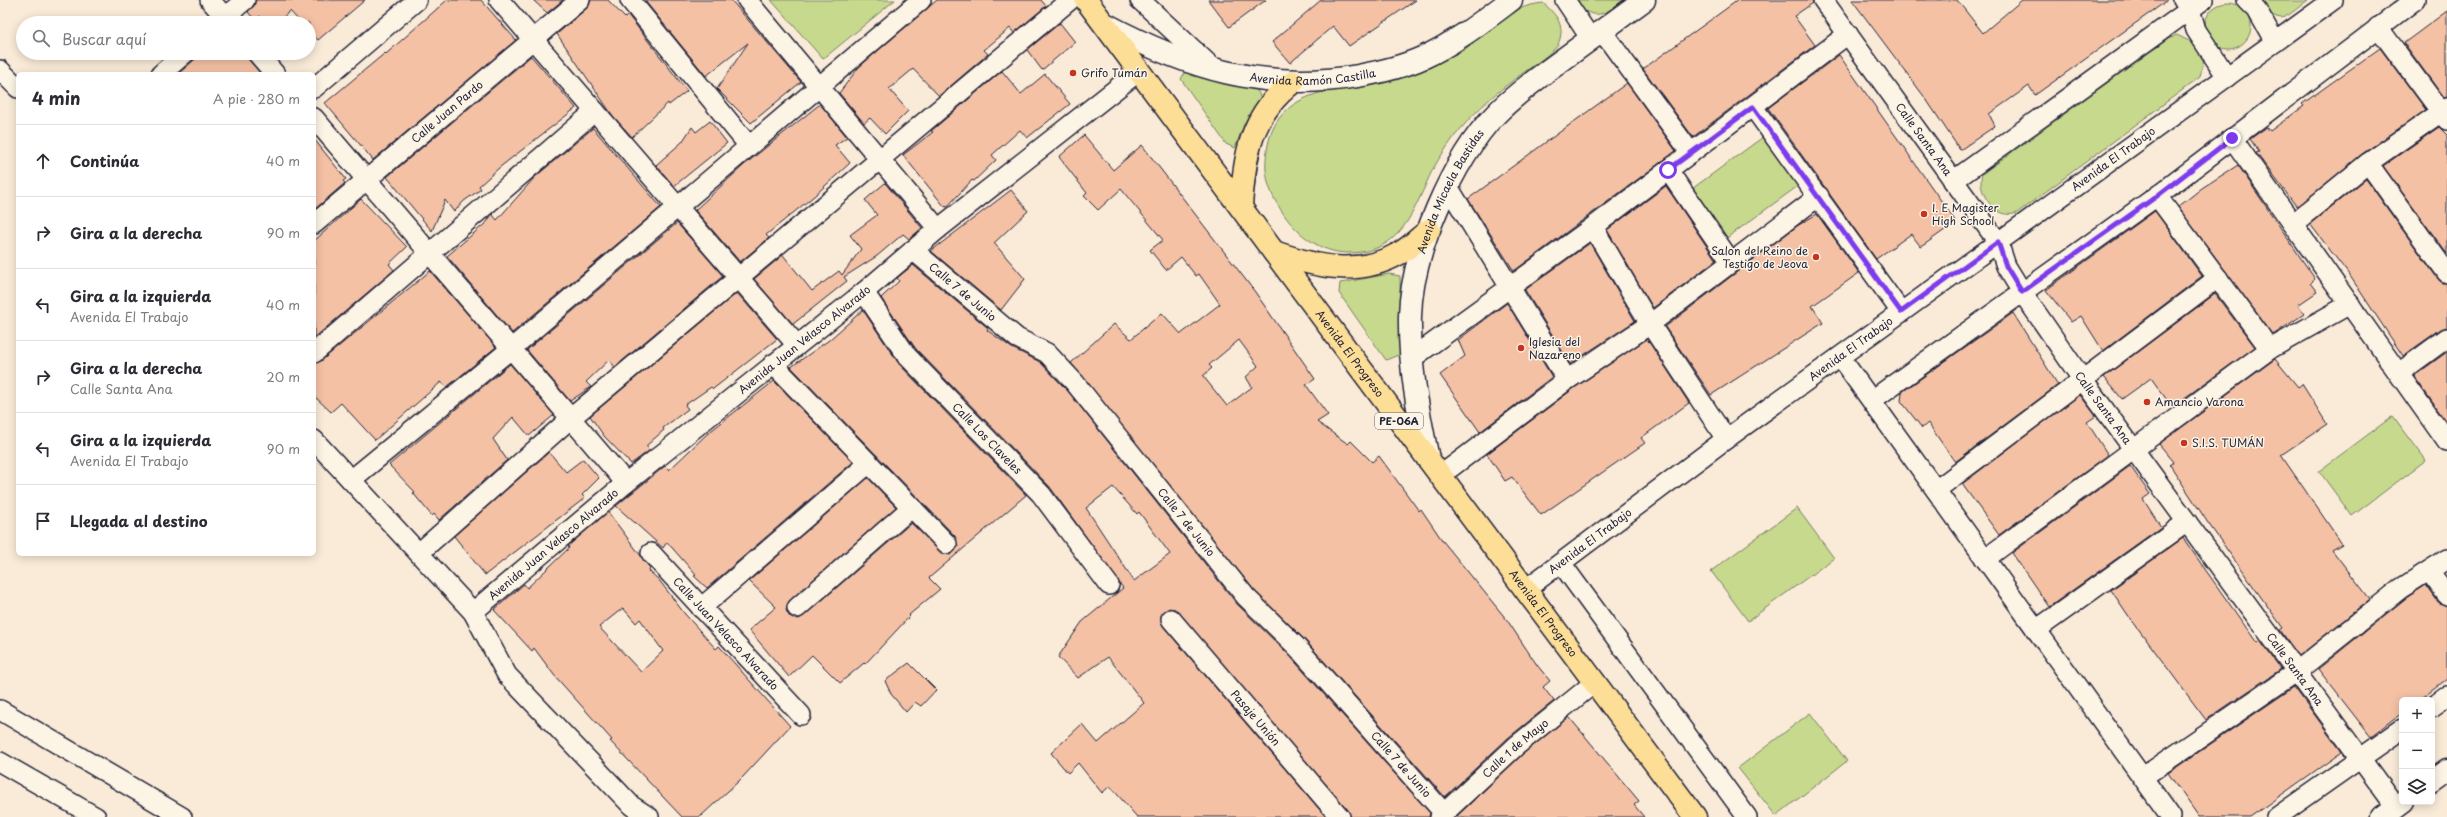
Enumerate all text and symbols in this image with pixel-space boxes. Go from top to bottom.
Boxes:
search box [16,16,316,60]
icon: search [30,27,52,49]
text: Buscar aquí [62,27,146,50]
place label: Grifo Tumán [1081,64,1147,81]
street label: Avenida Ramón Castilla [1249,64,1377,89]
marker: Grifo Tumán [1068,68,1078,78]
street label: Calle Juan Pardo [407,76,486,147]
text: 4 min [32,85,80,111]
text: A pie · 280 m [213,89,300,108]
street label: Calle Santa Ana [1892,99,1957,179]
street label: Avenida El Trabajo [2067,122,2159,195]
street label: Avenida Micaela Bastidas [1412,125,1488,256]
route end [2223,129,2241,147]
text: Continúa [70,149,139,172]
icon: ahead [32,150,54,172]
text: 40 m [266,151,300,170]
route start [1659,161,1677,179]
place label: I. E Magister High School [1932,199,2000,229]
marker: I. E Magister High School [1919,209,1929,219]
text: Gira a la derecha [70,221,202,244]
icon: right [32,222,54,244]
text: 90 m [267,223,300,242]
place label: Salon del Reino de Testigo de Jeova [1711,242,1808,272]
marker: Salon del Reino de Testigo de Jeova [1811,252,1821,262]
street label: Calle 7 de Junio [926,258,1000,325]
street label: Avenida Juan Velasco Alvarado [734,281,874,398]
text: Gira a la izquierda [70,284,211,307]
icon: left [32,294,54,316]
text: 40 m [266,295,300,314]
street label: Avenida El Progreso [1312,306,1388,401]
text: Avenida El Trabajo [70,307,188,326]
street label: Avenida El Trabajo [1805,312,1896,385]
place label: Iglesia del Nazareno [1529,333,1581,363]
marker: Iglesia del Nazareno [1516,343,1526,353]
text: Gira a la derecha [70,356,202,379]
icon: right [32,366,54,388]
text: 20 m [266,367,300,386]
street label: Calle Santa Ana [2071,368,2136,448]
text: Calle Santa Ana [70,379,173,398]
place label: Amancio Varona [2155,393,2244,410]
marker: Amancio Varona [2142,397,2152,407]
street label: Calle Los Claveles [949,398,1026,478]
road number: PE-06A [1375,413,1423,429]
text: Gira a la izquierda [70,428,211,451]
place label: S.I.S. TUMÁN [2192,434,2264,451]
icon: left [32,438,54,460]
marker: S.I.S. TUMÁN [2179,438,2189,448]
text: 90 m [267,439,300,458]
text: Avenida El Trabajo [70,451,188,470]
street label: Avenida Juan Velasco Alvarado [484,484,622,604]
street label: Calle 7 de Junio [1154,484,1219,560]
street label: Avenida El Trabajo [1544,504,1635,578]
text: Llegada al destino [70,509,208,532]
icon: arrive [32,510,54,532]
street label: Avenida El Progreso [1505,566,1582,660]
street label: Calle Juan Velasco Alvarado [669,573,783,694]
street label: Calle Santa Ana [2263,629,2328,709]
street label: Pasaje Unión [1227,686,1285,749]
map controls [2399,697,2435,805]
button: + [2399,697,2435,733]
street label: Calle 1 de Mayo [1478,714,1552,782]
street label: Calle 7 de Junio [1367,727,1435,801]
button: − [2399,733,2435,769]
button: layers [2399,769,2435,805]

